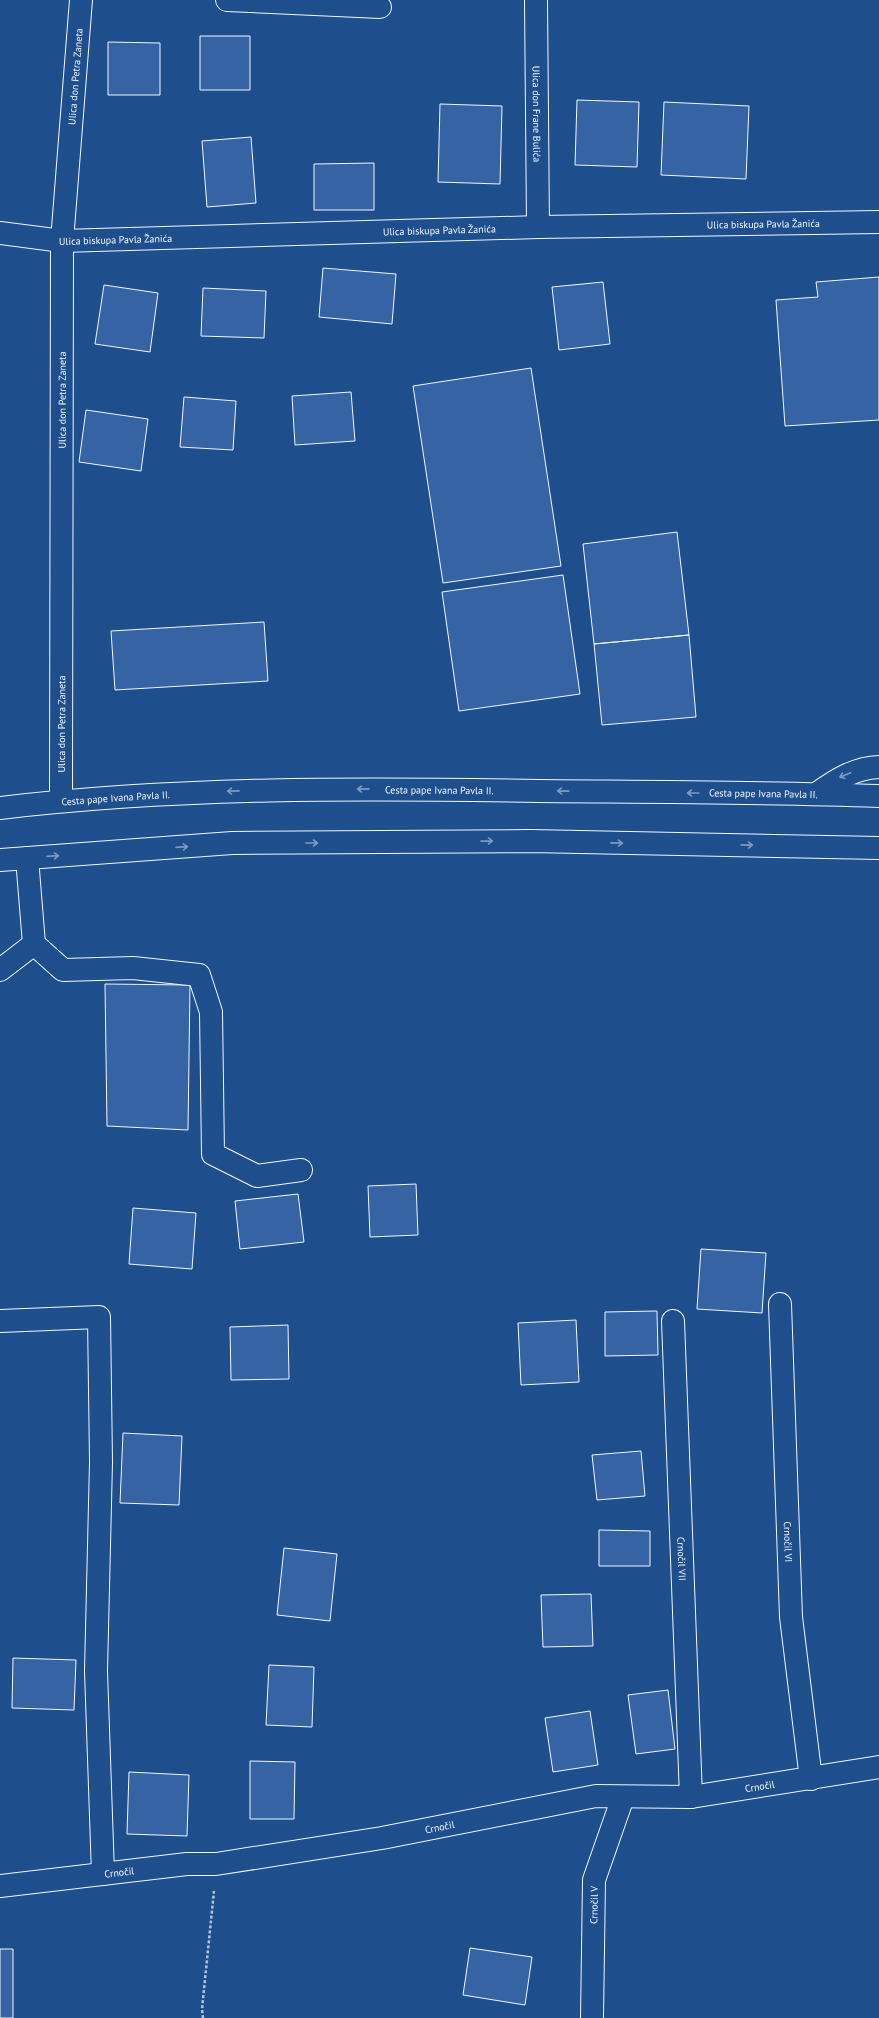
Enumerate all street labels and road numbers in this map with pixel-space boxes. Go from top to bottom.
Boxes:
street label: Ulica don Petra Zaneta [65,28,85,125]
street label: Ulica don Frane Bulića [530,66,544,162]
street label: Ulica biskupa Pavla Žanića [707,216,820,231]
street label: Ulica biskupa Pavla Žanića [383,222,496,238]
street label: Ulica biskupa Pavla Žanića [59,231,172,248]
street label: Ulica don Petra Zaneta [55,352,68,448]
street label: Ulica don Petra Zaneta [55,676,68,772]
street label: Cesta pape Ivana Pavla II. [385,783,494,797]
street label: Cesta pape Ivana Pavla II. [709,786,818,801]
street label: Cesta pape Ivana Pavla II. [61,788,170,808]
street label: Crnočil VI [781,1521,796,1563]
street label: Crnočil VII [675,1537,689,1581]
street label: Crnočil [744,1777,776,1795]
street label: Crnočil [424,1817,456,1836]
street label: Crnočil [104,1864,135,1880]
street label: Crnočil V [587,1886,600,1924]

